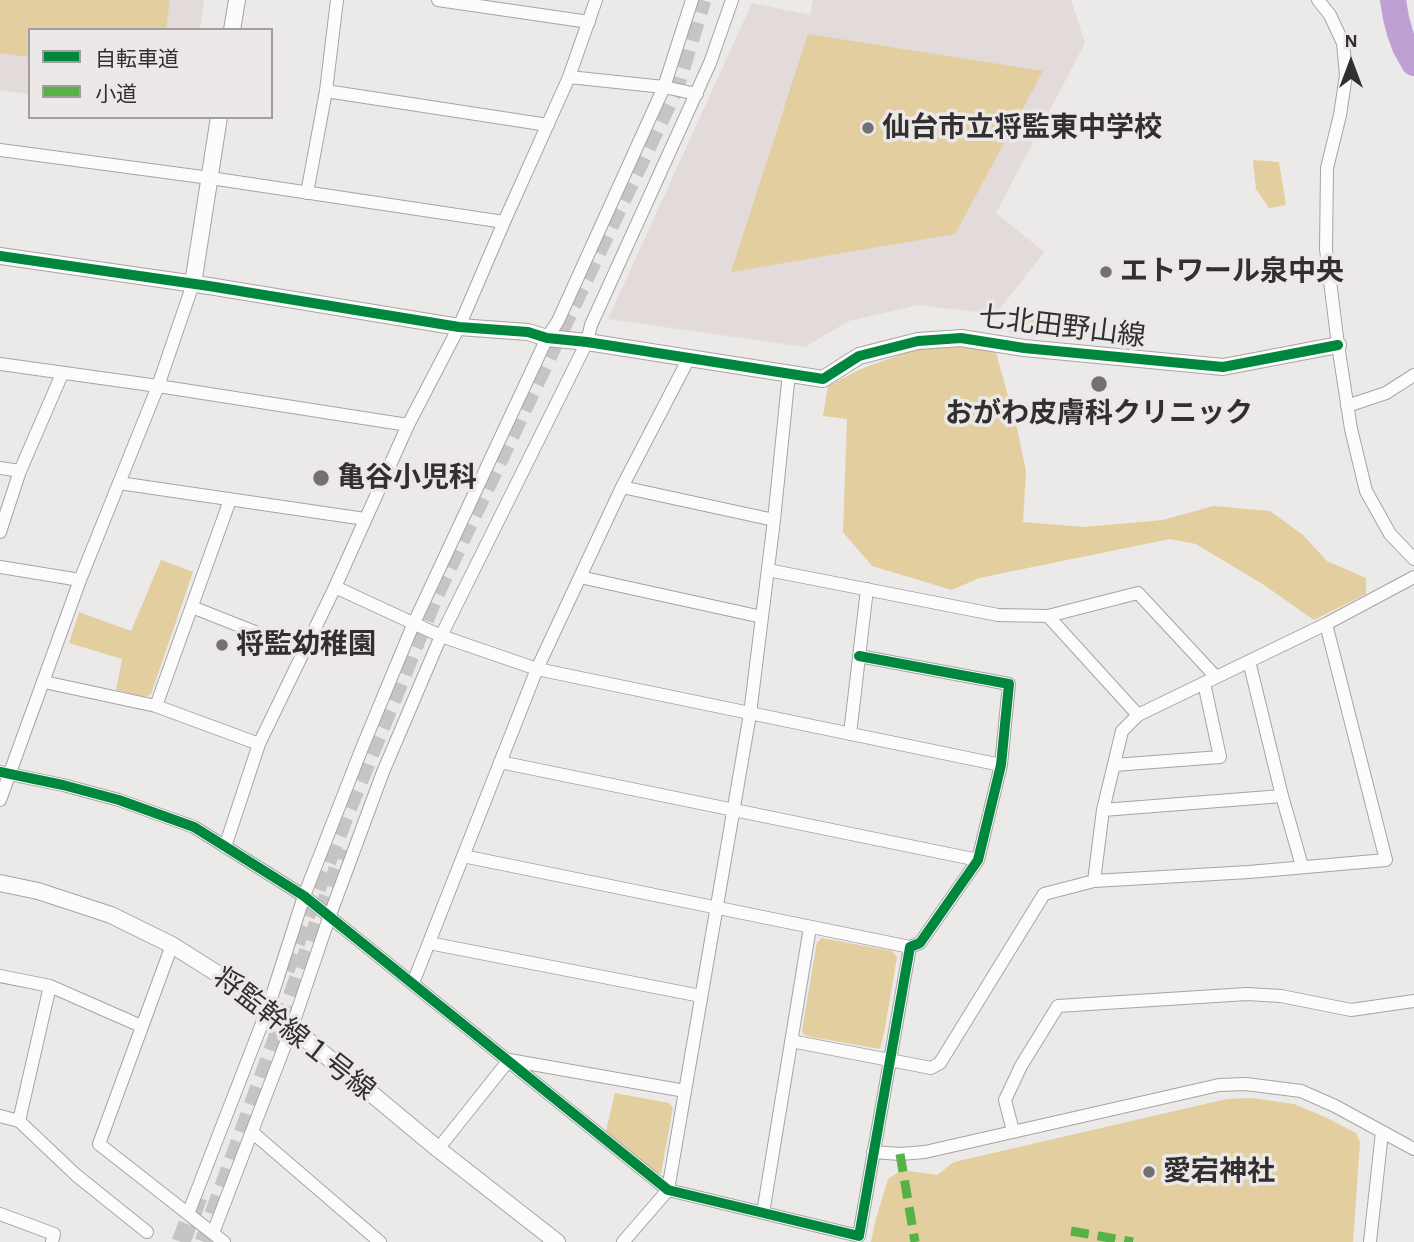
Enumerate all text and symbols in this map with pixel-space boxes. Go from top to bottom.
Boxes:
legend [28,28,273,119]
north arrow [1316,28,1386,98]
text: N [1344,32,1358,51]
text: 自転車道 [95,49,179,70]
text: 小道 [95,84,137,105]
place label: 仙台市立将監東中学校 [882,111,1162,145]
marker: 仙台市立将監東中学校 [860,120,876,136]
place label: エトワール泉中央 [1120,255,1344,289]
marker: エトワール泉中央 [1098,264,1114,280]
street label: 七北田野山線 [977,300,1147,354]
marker: おがわ皮膚科クリニック [1089,374,1109,394]
place label: おがわ皮膚科クリニック [945,397,1253,431]
place label: 亀谷小児科 [337,461,477,495]
marker: 亀谷小児科 [311,468,331,488]
place label: 将監幼稚園 [236,628,376,662]
marker: 将監幼稚園 [214,637,230,653]
street label: 将監幹線１号線 [206,960,382,1108]
place label: 愛宕神社 [1163,1155,1275,1189]
marker: 愛宕神社 [1141,1164,1157,1180]

